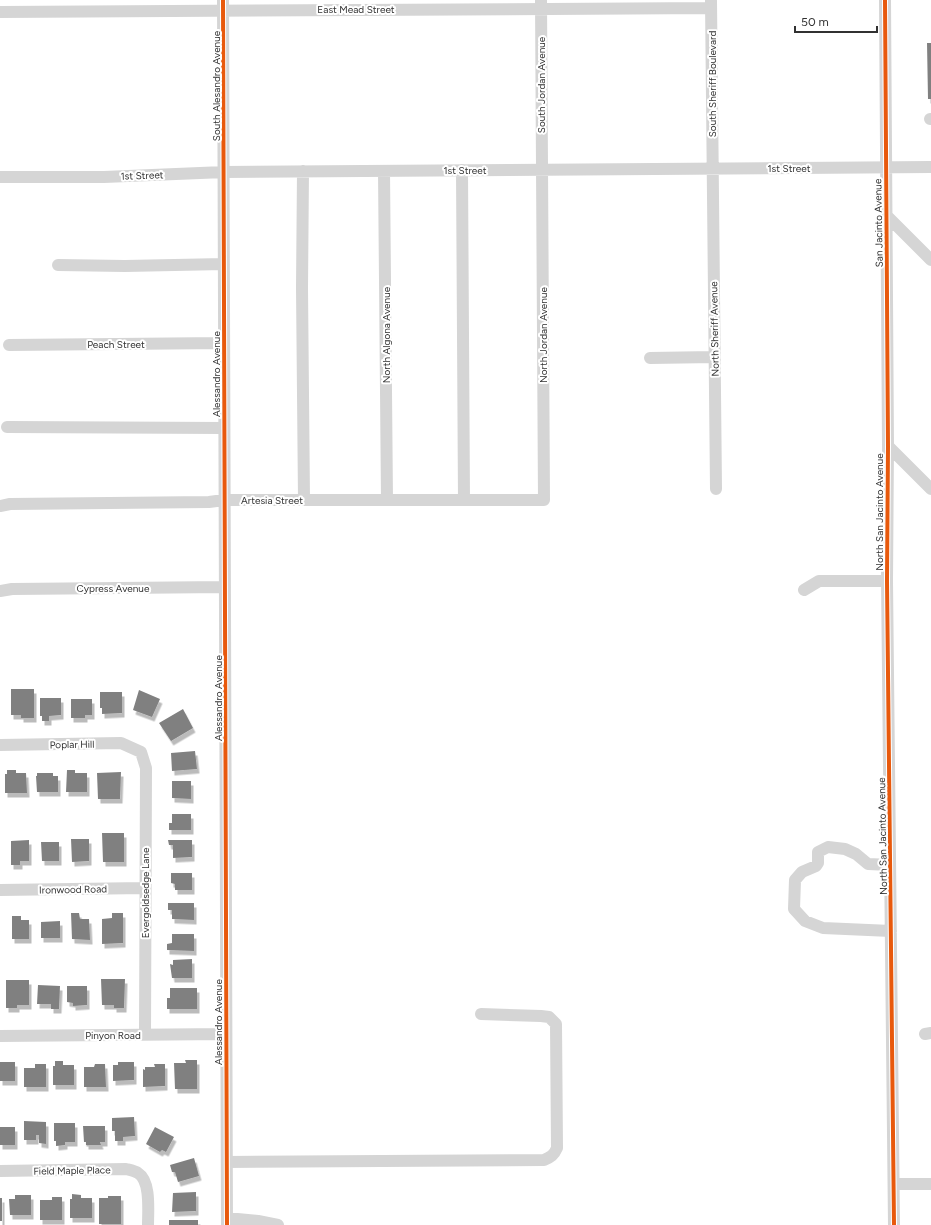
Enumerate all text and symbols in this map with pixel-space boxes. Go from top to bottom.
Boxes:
street label: East Mead Street [317,3,395,16]
scale bar [795,8,877,34]
text: 50 m [801,15,829,29]
street label: South Alesandro Avenue [210,30,223,141]
street label: South Sheriff Boulevard [706,31,719,137]
street label: South Jordan Avenue [535,36,548,133]
street label: 1st Street [767,162,811,175]
street label: 1st Street [443,164,487,177]
street label: 1st Street [120,168,164,183]
street label: San Jacinto Avenue [871,178,886,267]
street label: North Sheriff Avenue [707,281,722,377]
street label: North Algona Avenue [380,286,393,383]
street label: North Jordan Avenue [537,287,550,383]
street label: Alessandro Avenue [210,331,223,417]
street label: Peach Street [87,338,145,351]
street label: North San Jacinto Avenue [873,453,886,571]
street label: Artesia Street [241,494,303,507]
street label: Cypress Avenue [77,582,150,595]
street label: Alessandro Avenue [212,655,225,741]
street label: Poplar Hill [50,738,95,751]
street label: North San Jacinto Avenue [875,777,890,895]
street label: Evergoldsedge Lane [139,847,152,938]
street label: Ironwood Road [39,882,107,897]
street label: Alessandro Avenue [212,979,225,1065]
street label: Pinyon Road [85,1029,141,1042]
street label: Field Maple Place [33,1163,111,1178]

